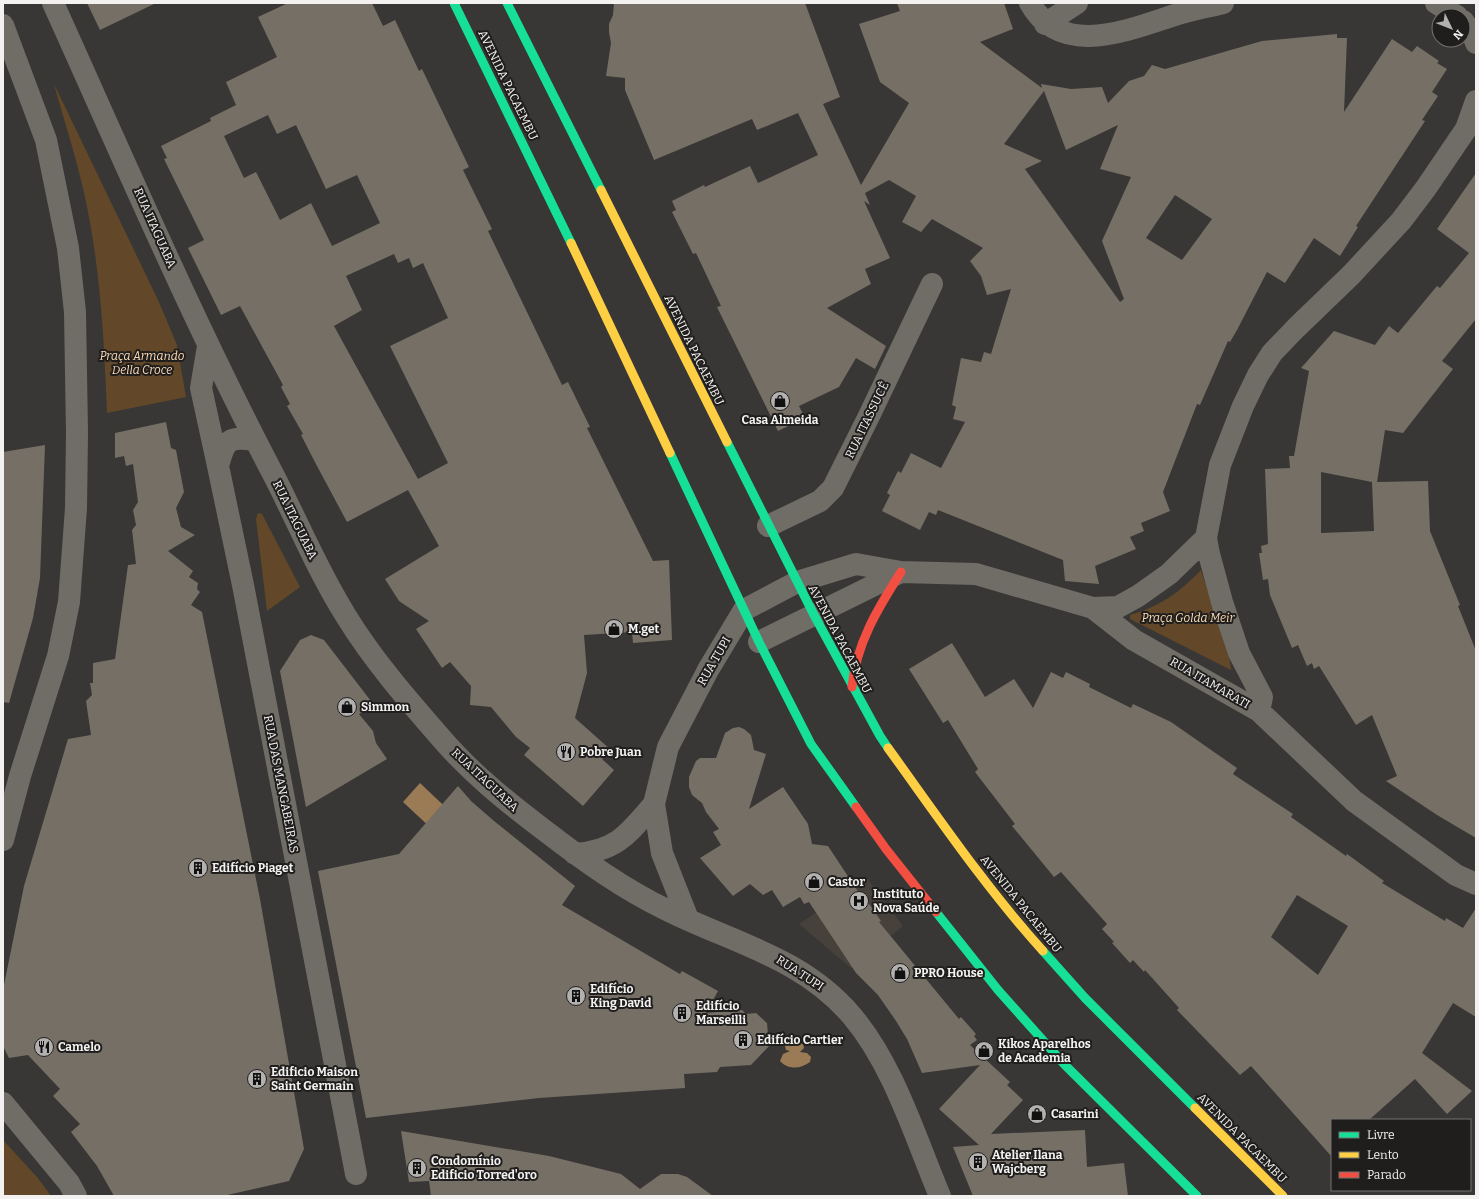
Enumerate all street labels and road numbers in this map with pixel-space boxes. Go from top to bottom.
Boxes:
street label: AVENIDA PACAEMBU [475,28,541,142]
street label: RUA ITAGUABA [131,186,179,271]
street label: AVENIDA PACAEMBU [661,293,727,407]
street label: RUA ITASSUCÊ [841,379,892,461]
street label: RUA ITAGUABA [270,478,320,562]
street label: AVENIDA PACAEMBU [805,582,875,696]
street label: RUA TUPI [694,634,734,688]
street label: RUA ITAMARATI [1168,654,1252,712]
street label: RUA DAS MANGABEIRAS [261,714,301,854]
street label: RUA ITAGUABA [449,745,522,815]
street label: AVENIDA PACAEMBU [978,853,1064,955]
street label: RUA TUPI [774,952,826,994]
street label: AVENIDA PACAEMBU [1194,1090,1290,1186]

